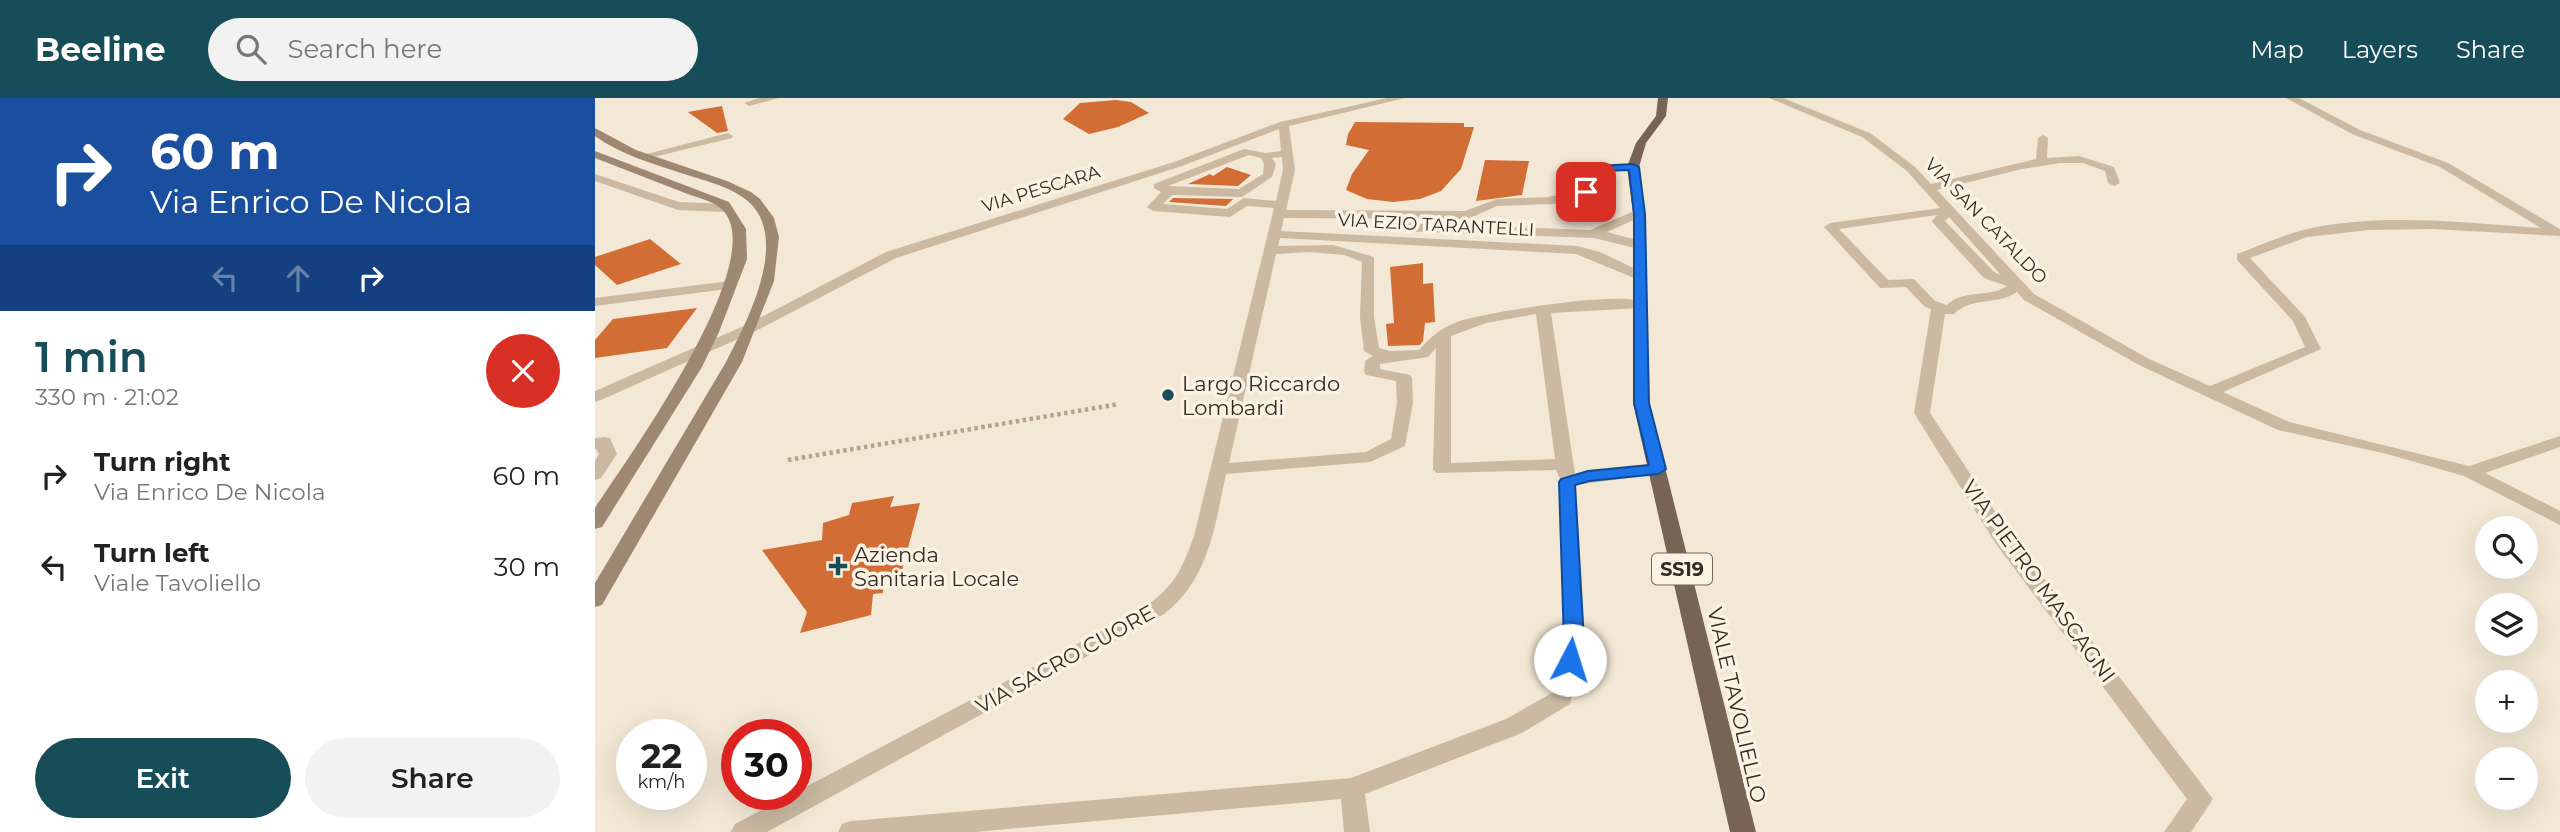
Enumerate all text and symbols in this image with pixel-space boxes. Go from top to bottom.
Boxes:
search box [208,18,698,81]
text: Beeline [35,29,166,69]
icon: search [232,30,270,68]
text: Search here [288,33,442,65]
text: Map [2250,35,2304,64]
text: Layers [2342,35,2418,64]
text: Share [2456,35,2525,64]
text: 60 m [150,122,280,181]
icon: right [35,126,126,217]
street label: VIA SAN CATALDO [1920,153,2052,289]
street label: VIA PESCARA [979,161,1103,217]
pin [1556,162,1616,222]
icon: arrive [1567,173,1605,211]
text: Via Enrico De Nicola [150,182,472,221]
street label: VIA EZIO TARANTELLI [1337,209,1535,241]
icon: left [206,259,244,297]
icon: ahead [279,259,317,297]
icon: right [352,259,390,297]
text: 1 min [35,331,148,383]
button: close [486,334,560,408]
place label: Largo Riccardo Lombardi [1182,371,1340,420]
text: 330 m · 21:02 [35,383,179,411]
marker: Largo Riccardo Lombardi [1160,387,1176,403]
text: Turn right [94,446,230,478]
icon: right [35,457,73,495]
text: 60 m [493,460,560,492]
street label: VIA PIETRO MASCAGNI [1957,475,2121,687]
text: Via Enrico De Nicola [94,478,326,506]
map controls [2475,516,2538,810]
button: search [2475,516,2538,579]
text: Turn left [94,537,210,569]
place label: Azienda Sanitaria Locale [854,542,1019,591]
icon: left [35,548,73,586]
text: 30 m [494,551,560,583]
road number: SS19 [1652,554,1712,584]
marker: Azienda Sanitaria Locale [828,556,848,576]
text: Viale Tavoliello [94,569,261,597]
button: layers [2475,593,2538,656]
street label: VIA SACRO CUORE [971,599,1159,719]
street label: VIALE TAVOLIELLO [1702,605,1772,805]
position arrow [1533,623,1607,697]
button: + [2475,670,2538,733]
speed limit sign: 30 [721,719,812,810]
text: 22 [641,734,682,777]
button: Exit [35,738,291,818]
button: Share [305,738,560,818]
button: − [2475,747,2538,810]
text: km/h [637,771,686,793]

